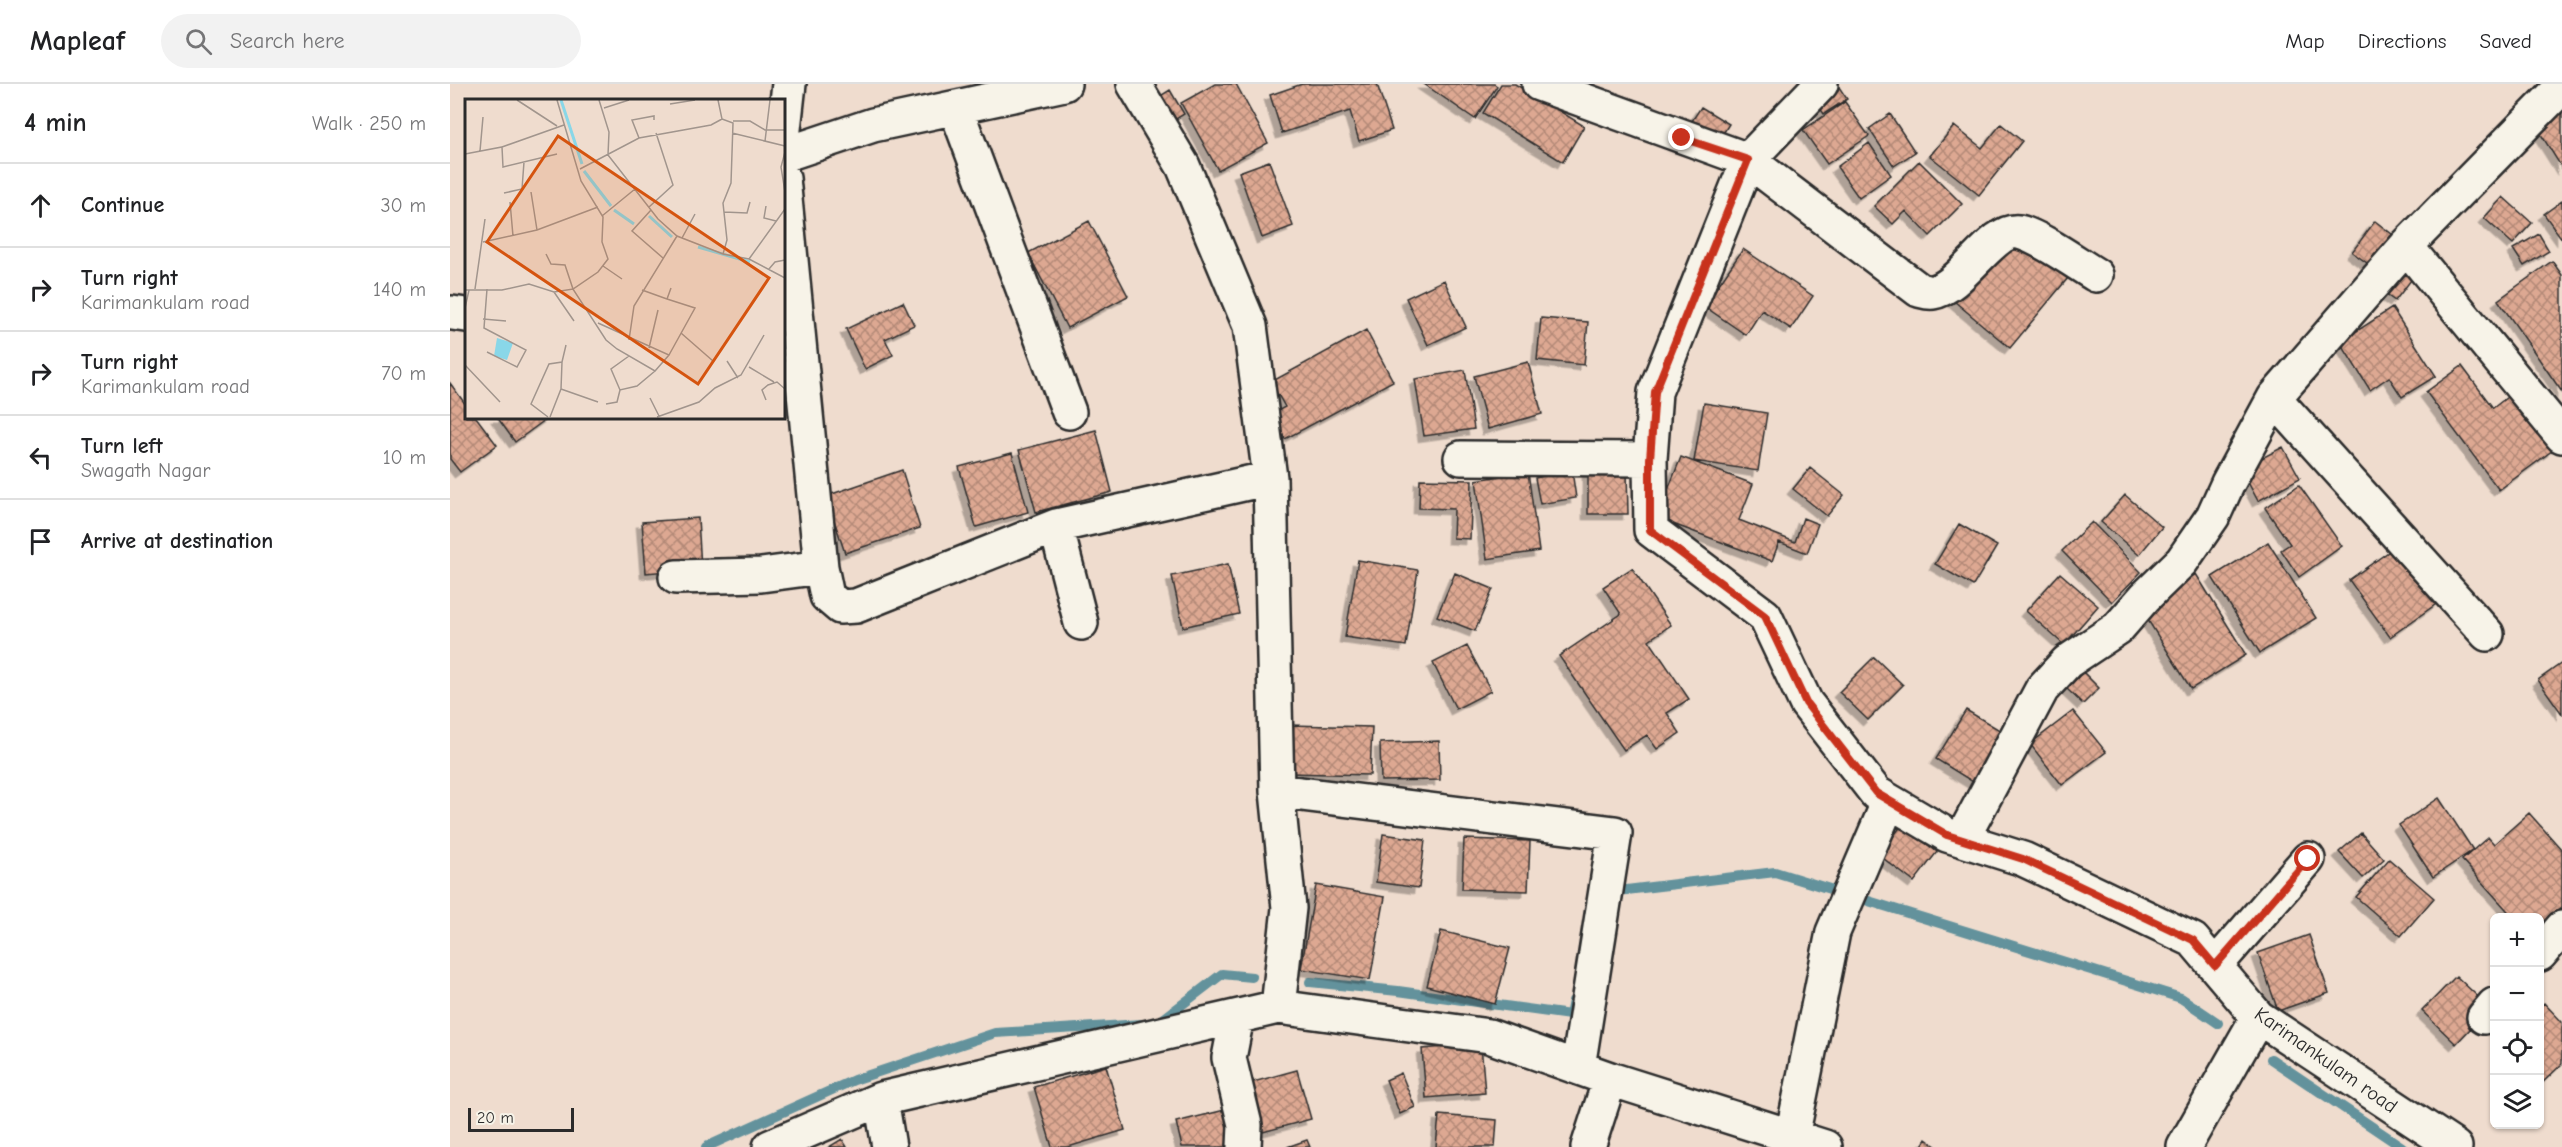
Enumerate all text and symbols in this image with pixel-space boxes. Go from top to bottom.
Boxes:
search box [161,14,581,68]
text: Mapleaf [30,25,125,57]
icon: search [182,25,215,58]
text: Search here [230,28,344,54]
text: Map [2285,29,2325,53]
text: Directions [2358,29,2447,53]
text: Saved [2480,29,2532,53]
inset map [465,99,784,418]
text: 4 min [24,108,87,138]
text: Walk · 250 m [312,112,426,135]
route end [1668,124,1694,150]
icon: ahead [24,189,57,222]
text: Continue [81,192,164,218]
text: 30 m [380,194,426,217]
text: Turn right [81,265,178,291]
icon: right [24,273,57,306]
text: 140 m [373,278,426,301]
text: Karimankulam road [81,291,250,314]
text: Turn right [81,349,178,375]
icon: right [24,357,57,390]
text: 70 m [381,362,426,385]
text: Karimankulam road [81,375,250,398]
text: Turn left [81,433,163,459]
icon: left [24,441,57,474]
text: 10 m [383,446,426,469]
text: Swagath Nagar [81,459,210,482]
icon: arrive [24,525,57,558]
text: Arrive at destination [81,528,273,554]
route start [2294,845,2320,871]
map controls [2490,913,2544,1129]
button: + [2490,913,2544,967]
button: − [2490,967,2544,1021]
street label: Karimankulam road [2250,1002,2402,1118]
button: locate [2490,1021,2544,1075]
button: layers [2490,1075,2544,1129]
scale bar [468,1105,574,1132]
text: 20 m [477,1109,514,1127]

